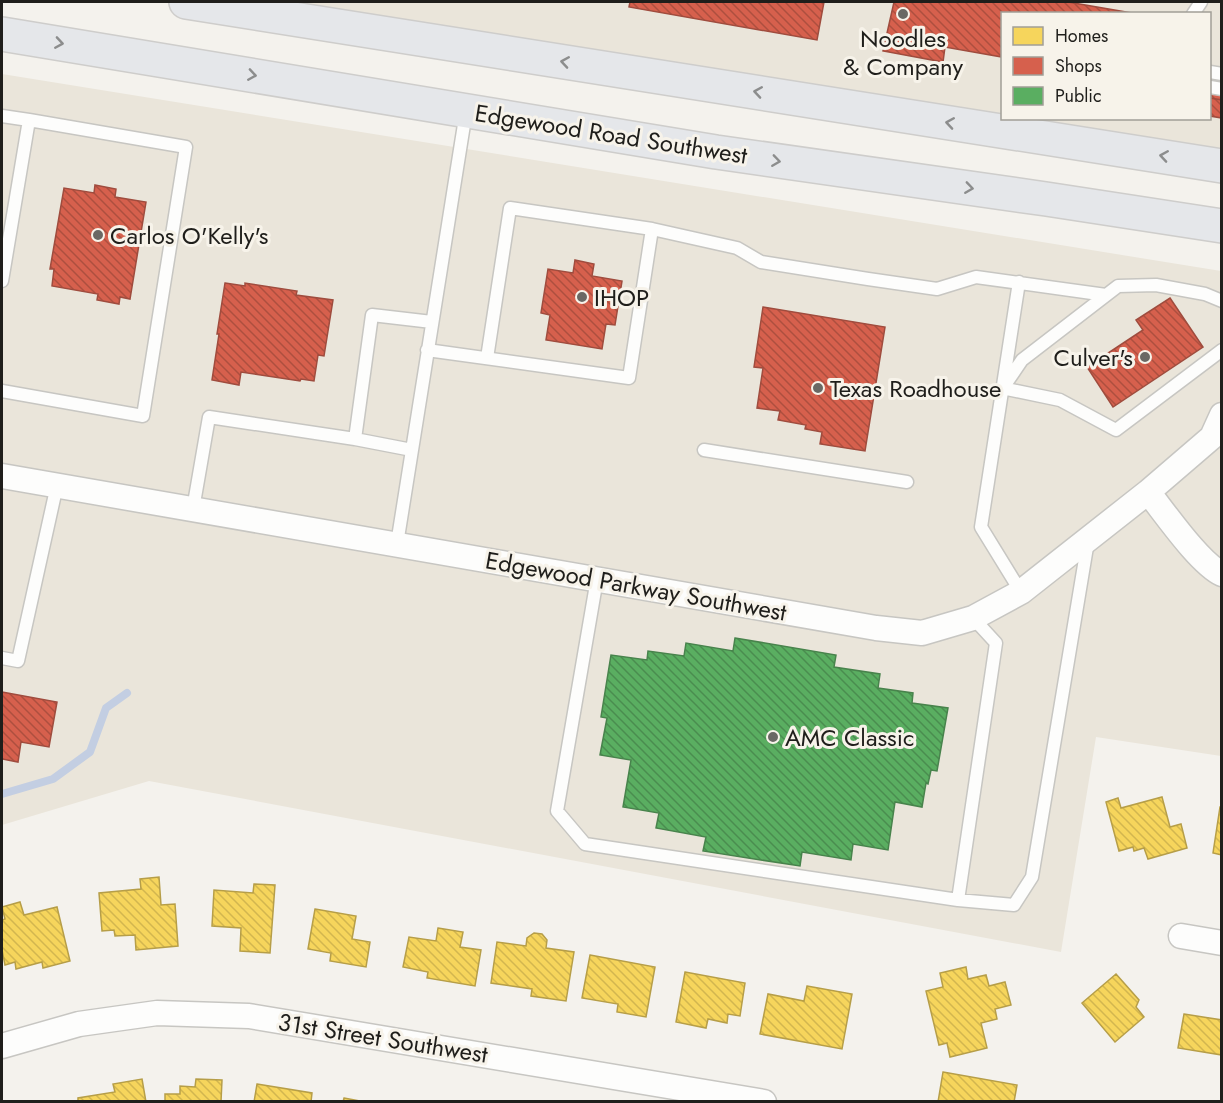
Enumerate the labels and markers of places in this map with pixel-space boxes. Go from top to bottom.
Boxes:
marker: Noodles & Company [896,7,910,21]
place label: Noodles & Company [843,21,963,84]
place label: Carlos O'Kelly's [110,218,268,253]
marker: Carlos O'Kelly's [91,228,105,242]
place label: IHOP [594,280,649,315]
marker: IHOP [575,290,589,304]
place label: Culver's [1054,340,1133,375]
marker: Culver's [1138,350,1152,364]
place label: Texas Roadhouse [830,371,1001,406]
marker: Texas Roadhouse [811,381,825,395]
place label: AMC Classic [785,720,914,755]
marker: AMC Classic [766,730,780,744]

